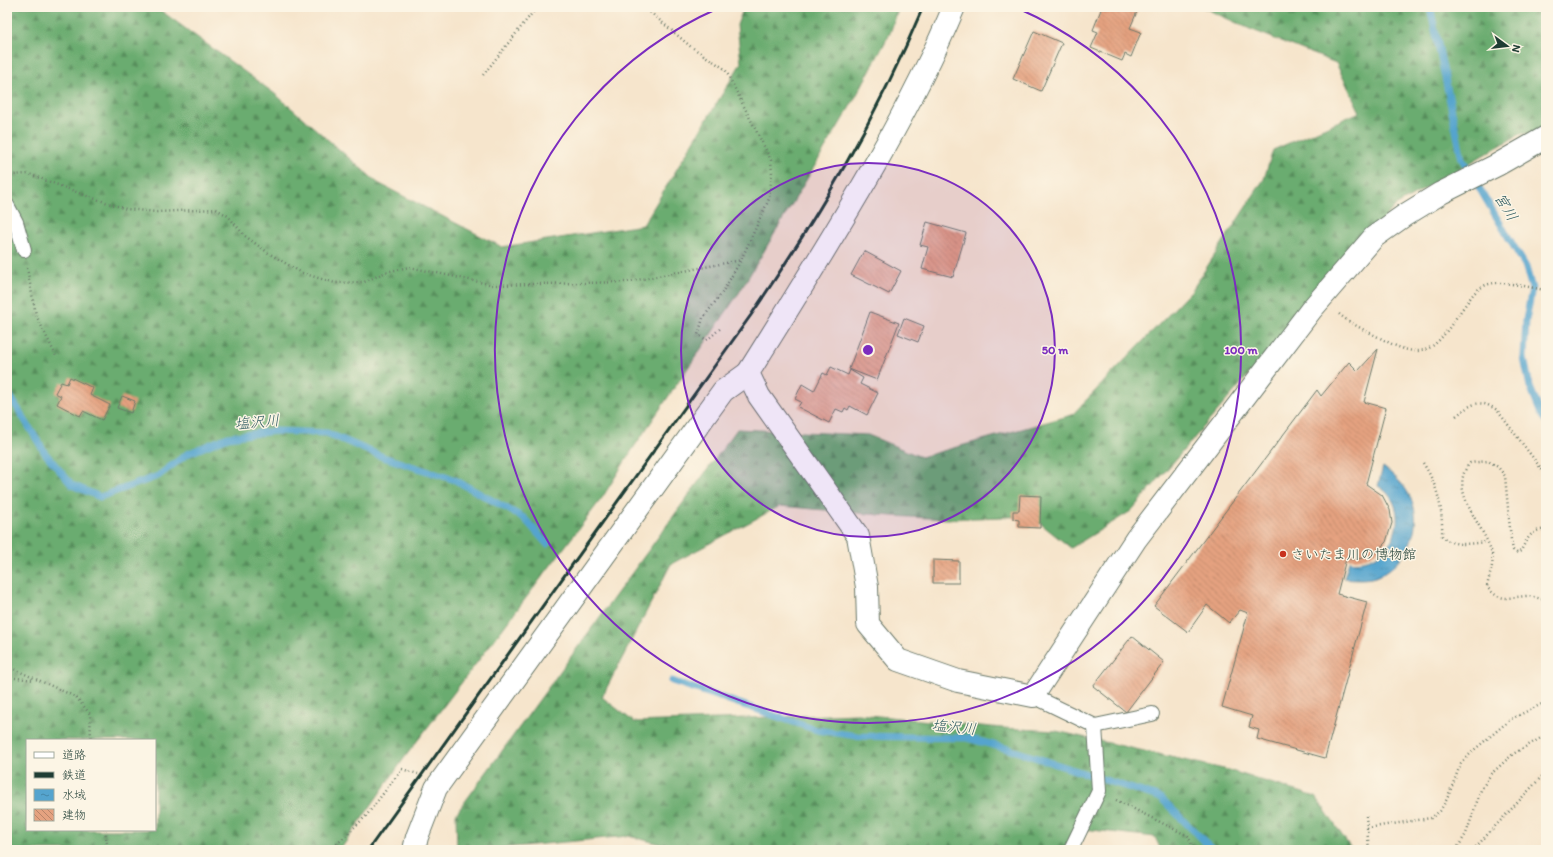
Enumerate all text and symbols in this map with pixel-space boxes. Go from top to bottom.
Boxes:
north arrow [1487,26,1527,66]
text: N [1509,43,1523,54]
water label: 宮川 [1491,190,1521,224]
centre of rings [861,343,875,357]
text: 50 m [1042,343,1069,357]
text: 100 m [1224,343,1258,357]
water label: 塩沢川 [234,411,280,433]
place label: さいたま川の博物館 [1291,546,1416,563]
marker: さいたま川の博物館 [1278,549,1288,559]
water label: 塩沢川 [931,716,977,738]
legend [26,739,156,831]
text: 道路 [62,748,86,762]
text: 鉄道 [62,768,86,782]
text: 水域 [62,788,86,802]
text: 建物 [62,808,86,822]

